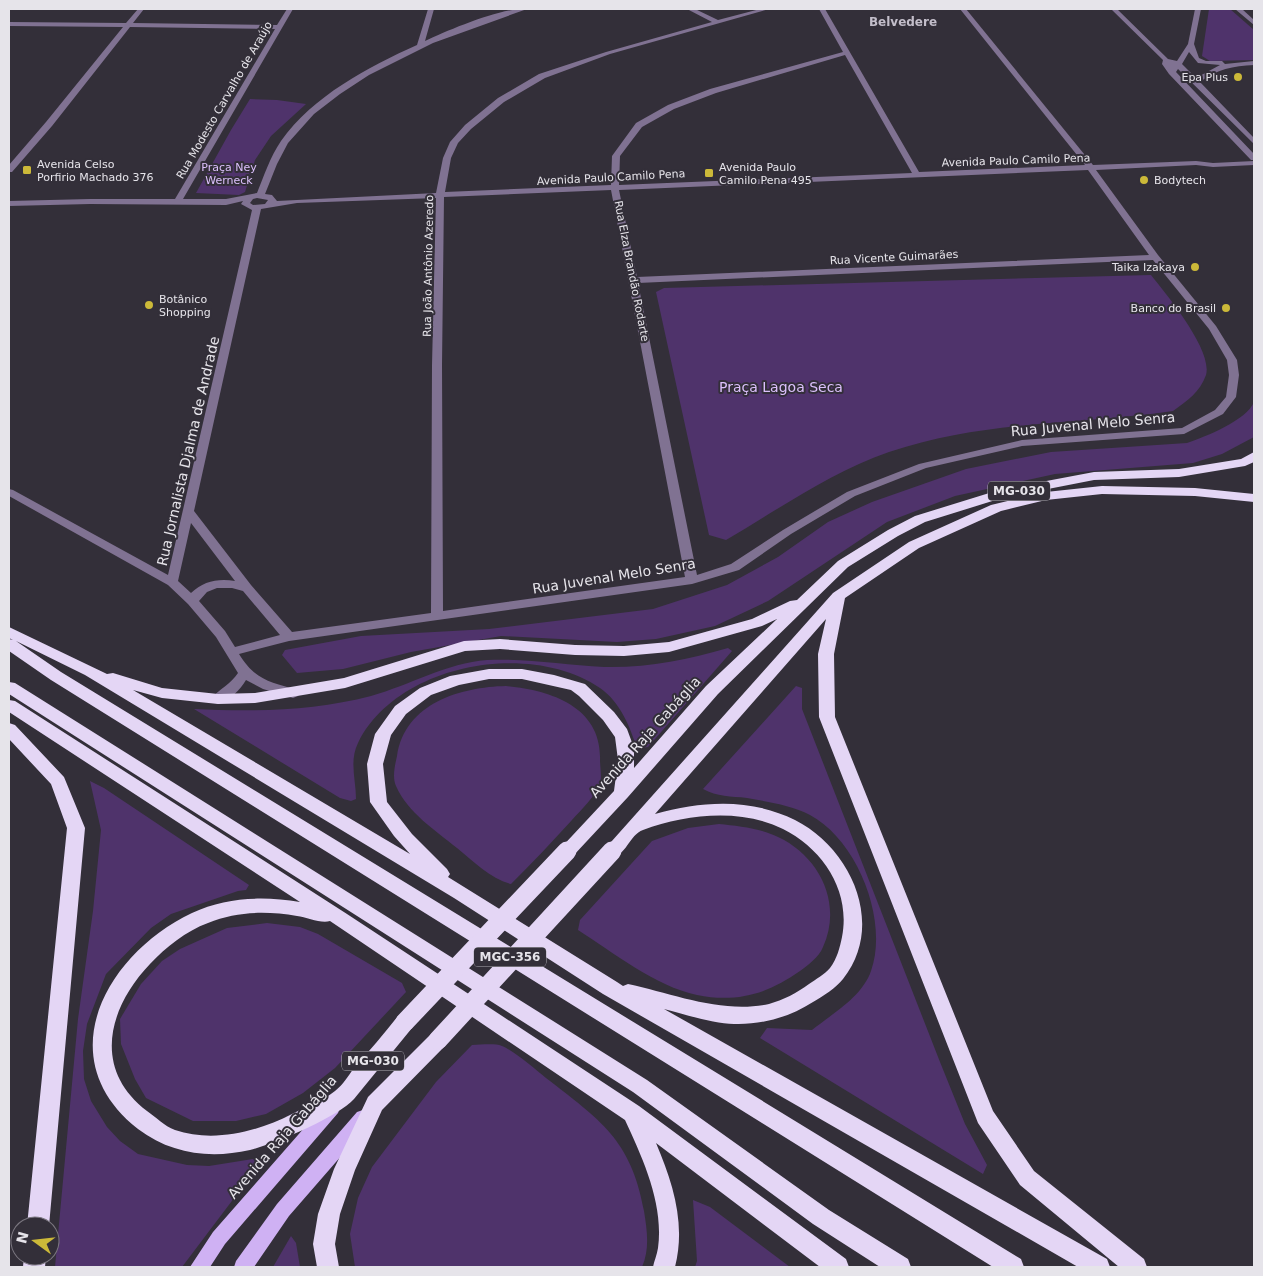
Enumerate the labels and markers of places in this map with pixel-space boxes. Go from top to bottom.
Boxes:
place label: Epa Plus [1181,71,1228,84]
marker: Epa Plus [1232,71,1244,83]
place label: Avenida Celso Porfirio Machado 376 [37,158,153,184]
place label: Avenida Paulo Camilo Pena 495 [719,161,812,187]
marker: Avenida Celso Porfirio Machado 376 [21,164,33,176]
marker: Avenida Paulo Camilo Pena 495 [703,167,715,179]
marker: Bodytech [1138,174,1150,186]
place label: Bodytech [1154,174,1206,187]
place label: Taika Izakaya [1111,261,1185,274]
marker: Taika Izakaya [1189,261,1201,273]
place label: Botânico Shopping [159,293,211,319]
marker: Botânico Shopping [143,299,155,311]
place label: Banco do Brasil [1131,302,1216,315]
marker: Banco do Brasil [1220,302,1232,314]

